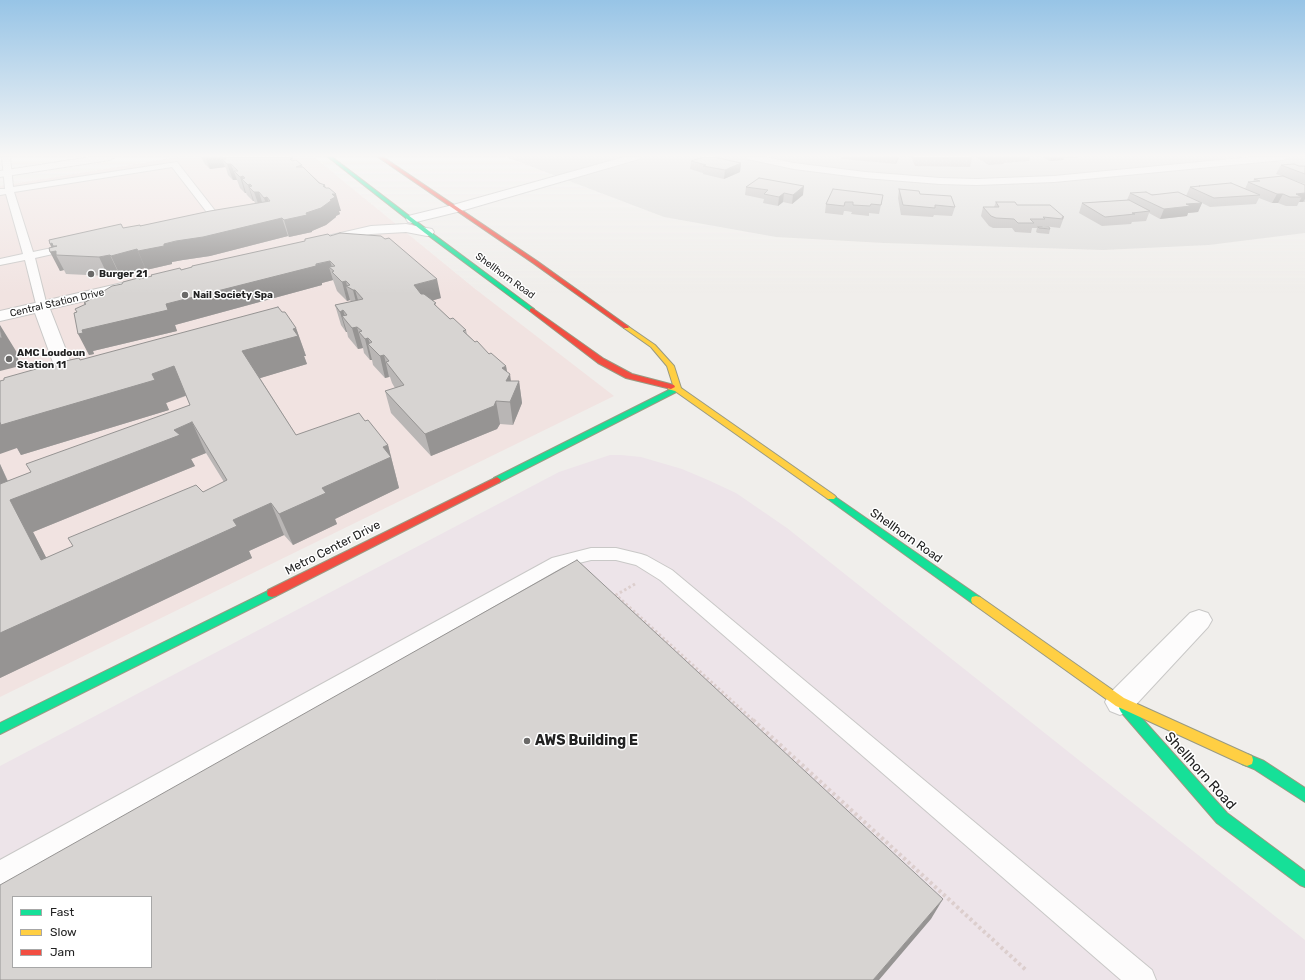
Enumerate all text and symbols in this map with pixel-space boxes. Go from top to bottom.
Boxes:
street label: Shellhorn Road [473,250,537,302]
place label: Burger 21 [99,268,147,280]
marker: Burger 21 [86,269,96,279]
street label: Central Station Drive [9,286,105,320]
place label: Nail Society Spa [193,289,273,301]
marker: Nail Society Spa [180,290,190,300]
place label: AMC Loudoun Station 11 [17,347,85,370]
marker: AMC Loudoun Station 11 [4,354,14,364]
street label: Shellhorn Road [867,506,945,566]
street label: Metro Center Drive [283,518,383,578]
street label: Shellhorn Road [1161,729,1239,813]
place label: AWS Building E [535,733,638,749]
marker: AWS Building E [522,736,532,746]
legend [12,896,152,968]
text: Fast [50,905,74,919]
text: Slow [50,925,77,939]
text: Jam [50,945,75,959]

